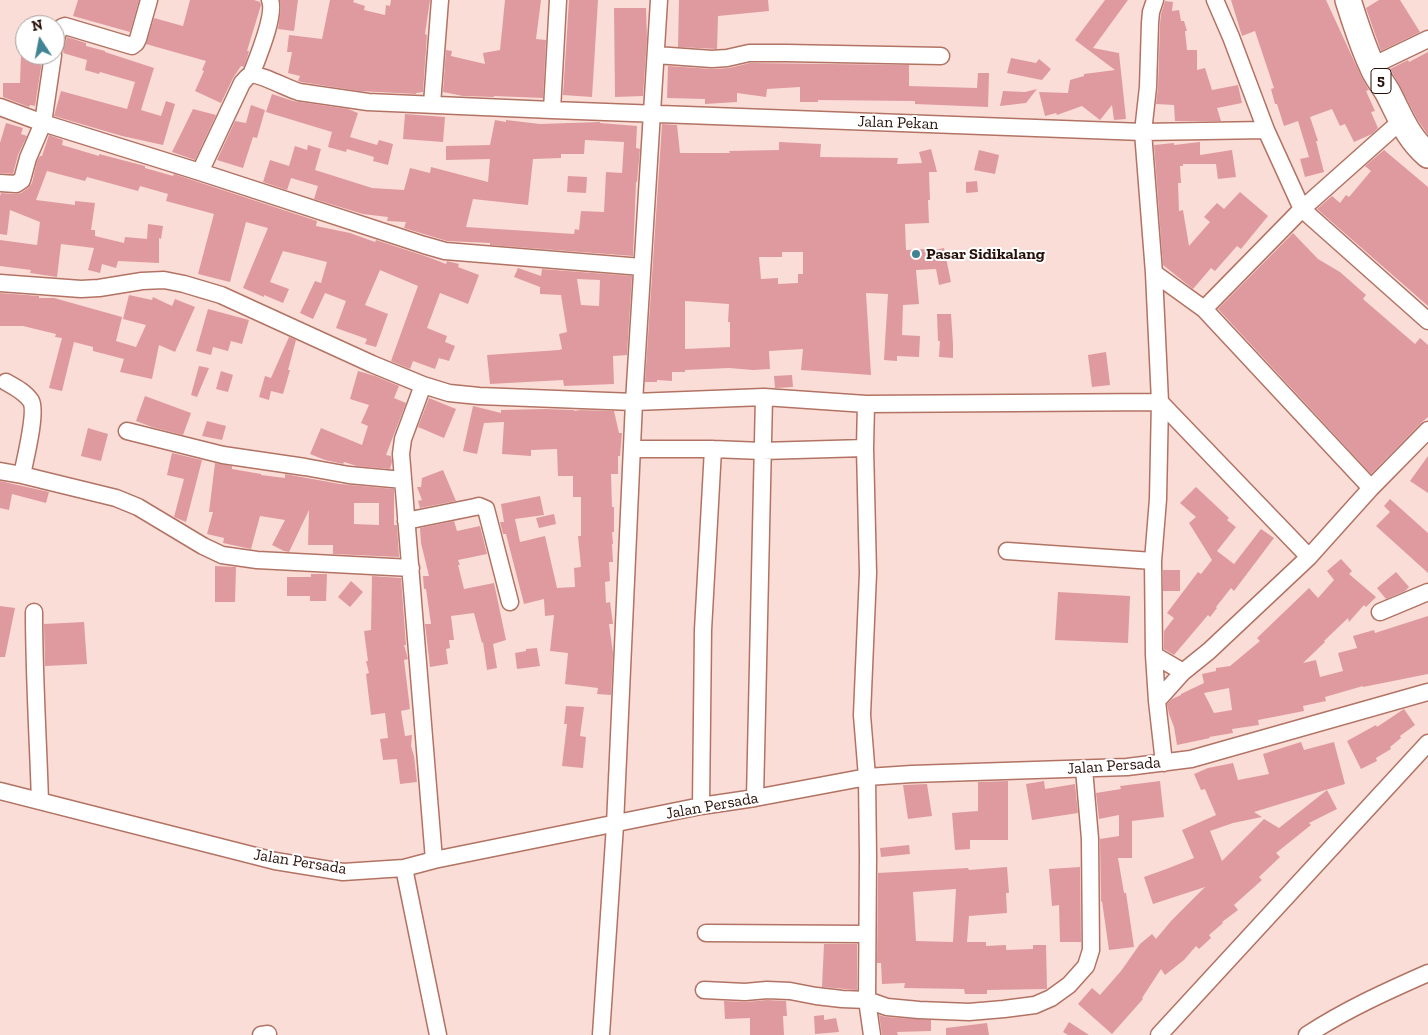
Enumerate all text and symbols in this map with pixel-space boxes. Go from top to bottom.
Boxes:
north arrow [15,15,65,65]
text: N [30,16,44,35]
road number: 5 [1371,68,1391,94]
street label: Jalan Pekan [857,112,939,134]
place label: Pasar Sidikalang [926,244,1045,264]
marker: Pasar Sidikalang [910,248,922,260]
street label: Jalan Persada [1067,753,1161,779]
street label: Jalan Persada [664,788,760,824]
street label: Jalan Persada [252,845,348,879]

